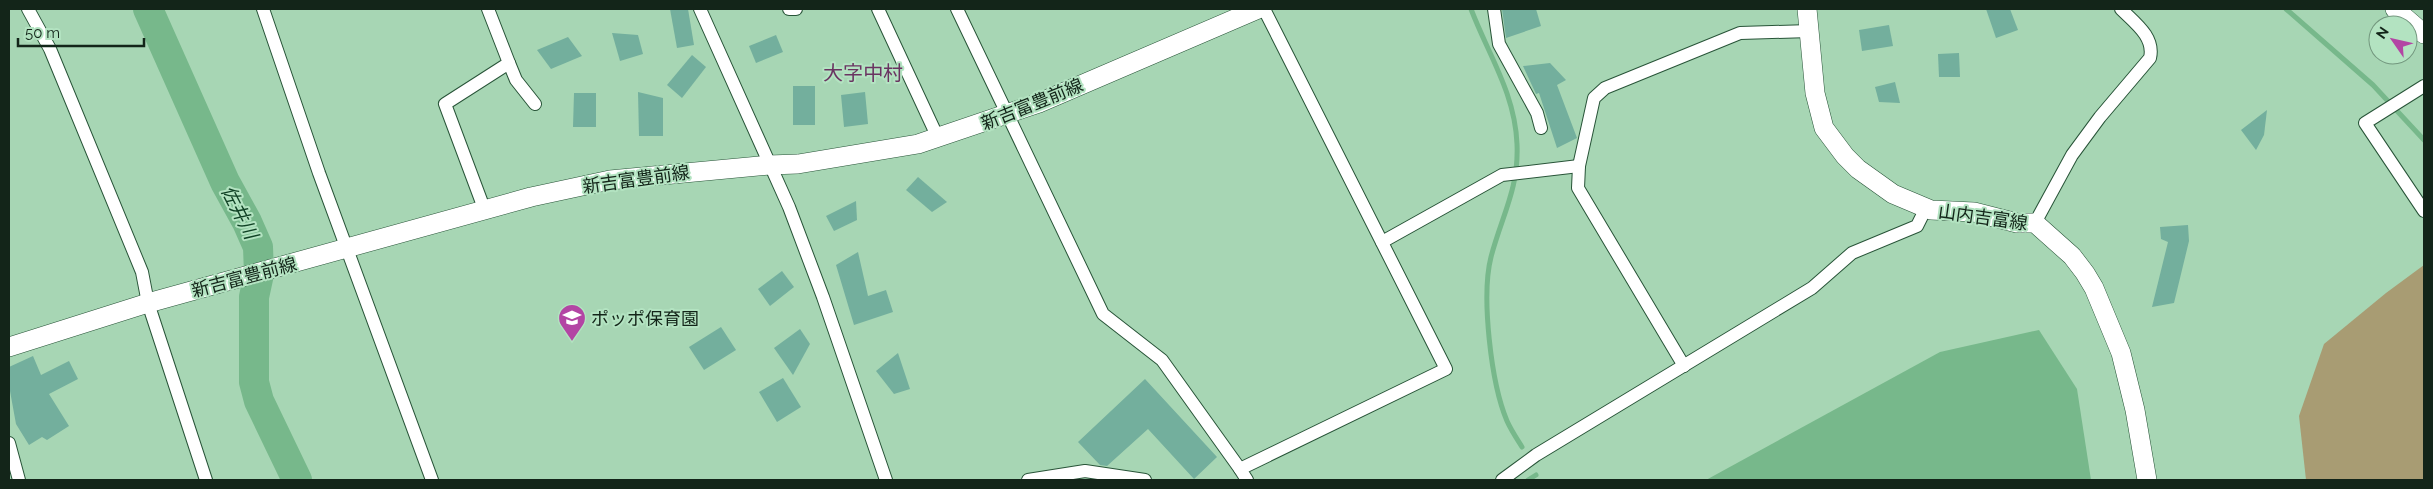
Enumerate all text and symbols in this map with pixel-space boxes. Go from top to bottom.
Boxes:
scale bar [18,15,144,47]
north arrow [2368,15,2418,65]
text: 50 m [25,24,60,42]
text: N [2373,24,2392,42]
district label: 大字中村 [823,61,903,85]
street label: 新吉富豊前線 [978,74,1086,134]
street label: 新吉富豊前線 [581,161,691,197]
water label: 佐井川 [217,182,264,244]
street label: 山内吉富線 [1937,200,2029,234]
street label: 新吉富豊前線 [189,253,299,301]
school or university icon: ポッポ保育園 [557,303,587,342]
place label: ポッポ保育園 [591,308,699,329]

